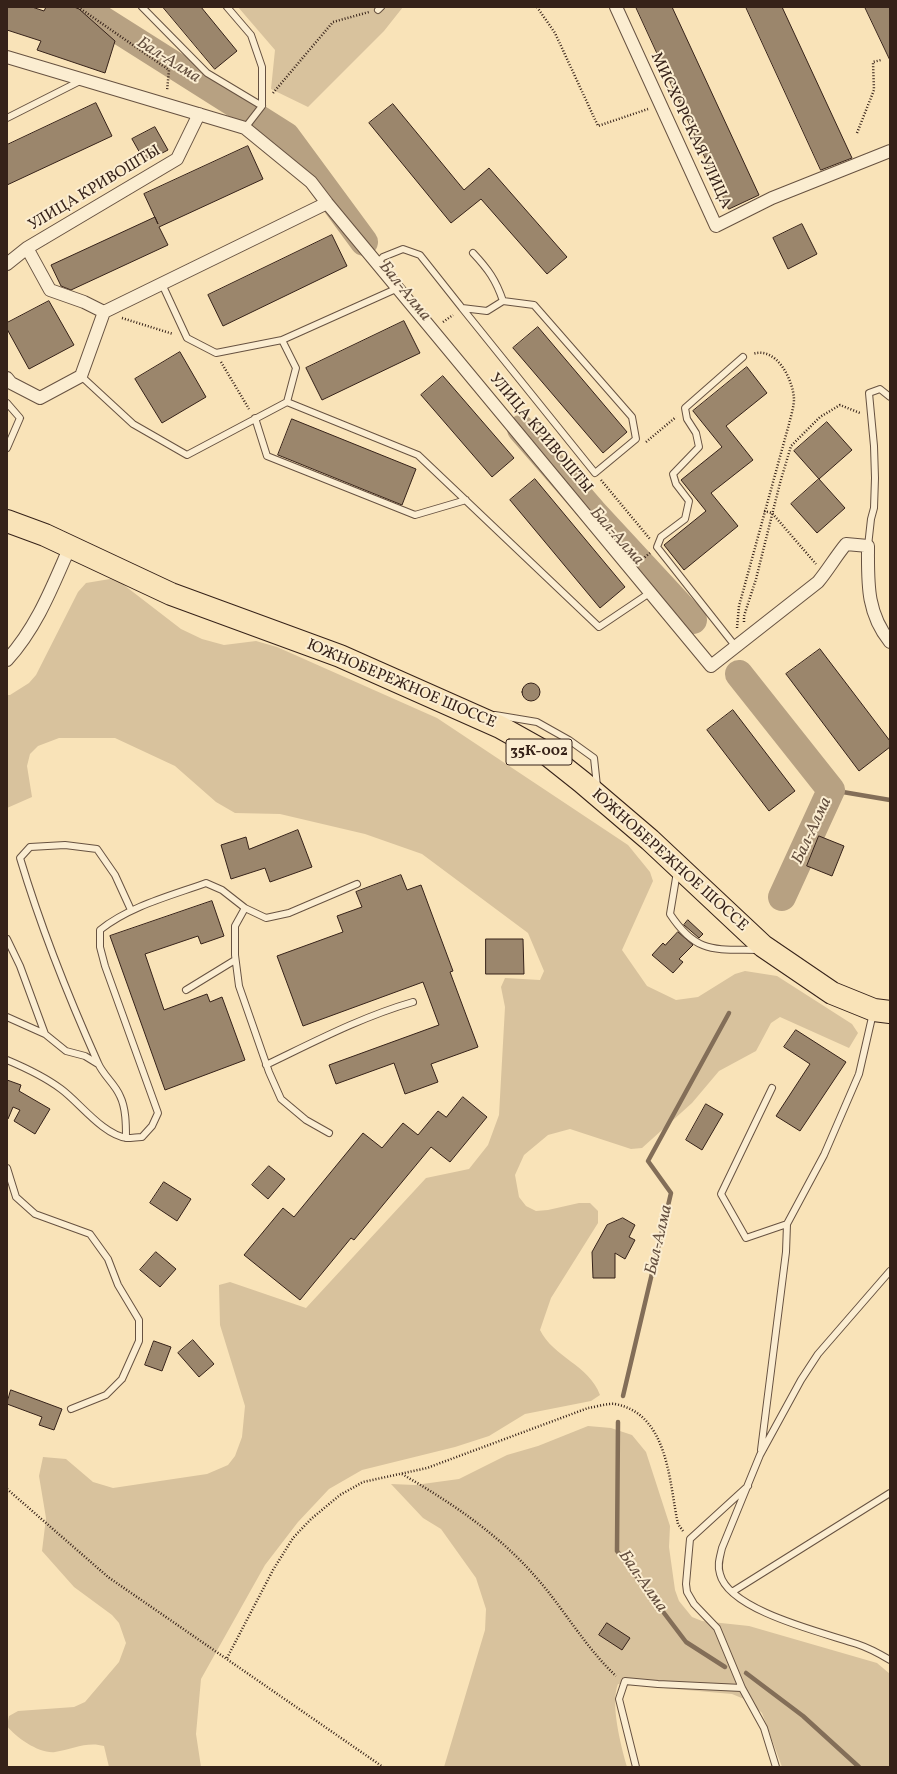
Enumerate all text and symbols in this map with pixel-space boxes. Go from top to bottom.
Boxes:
water label: Бал-Алма [132,34,204,88]
street label: МИСХОРСКАЯ УЛИЦА [645,50,735,212]
street label: УЛИЦА КРИВОШТЫ [25,142,165,236]
water label: Бал-Алма [374,258,434,326]
street label: УЛИЦА КРИВОШТЫ [484,370,596,498]
water label: Бал-Алма [585,504,647,570]
street label: ЮЖНОБЕРЕЖНОЕ ШОССЕ [303,636,499,734]
road number: 35К-002 [506,739,572,765]
street label: ЮЖНОБЕРЕЖНОЕ ШОССЕ [587,786,751,936]
water label: Бал-Алма [789,794,837,868]
water label: Бал-Алма [642,1203,678,1277]
water label: Бал-Алма [613,1547,671,1617]

